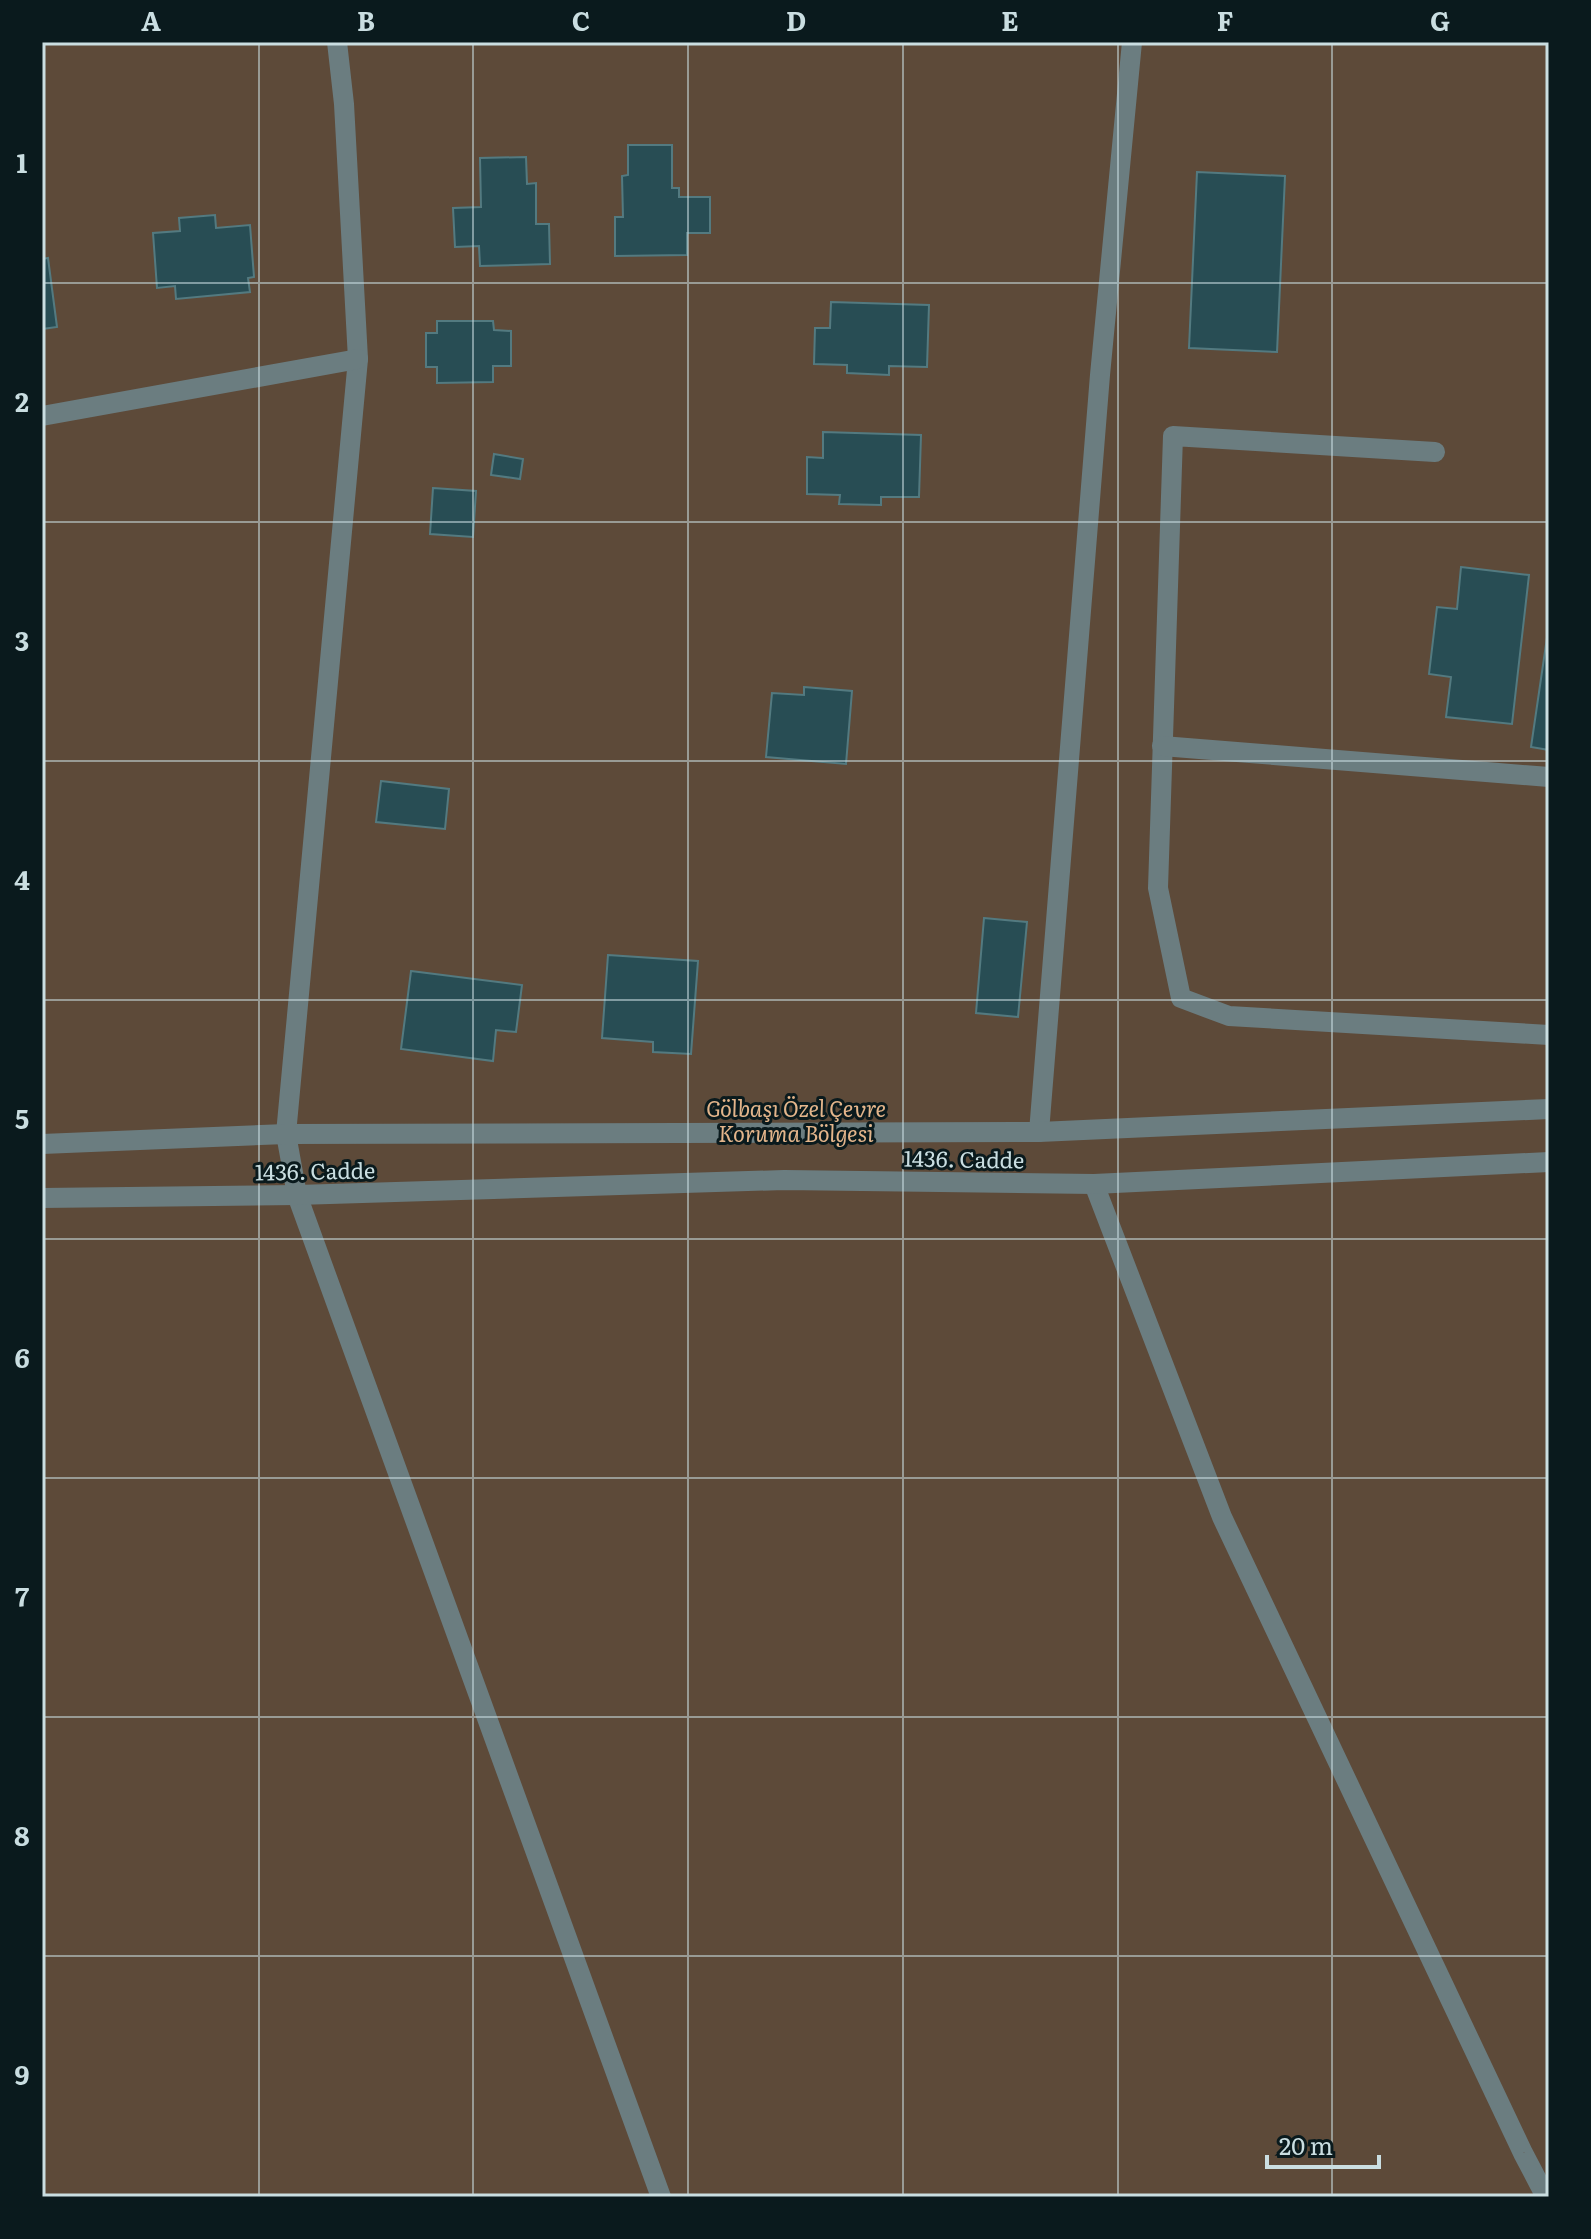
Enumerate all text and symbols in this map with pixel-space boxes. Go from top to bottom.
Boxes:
text: A [141,0,161,39]
text: B [357,0,375,39]
text: C [572,0,590,39]
text: D [786,0,806,39]
text: E [1001,0,1019,39]
text: F [1217,0,1233,39]
text: G [1430,0,1450,39]
text: 1 [17,142,28,181]
text: 2 [15,381,29,420]
text: 3 [15,620,29,659]
text: 4 [14,859,30,898]
park label: Gölbaşı Özel Çevre Koruma Bölgesi [706,1091,886,1149]
text: 5 [15,1098,29,1137]
street label: 1436. Cadde [903,1140,1025,1176]
street label: 1436. Cadde [254,1152,376,1188]
text: 6 [14,1337,30,1376]
text: 7 [15,1576,29,1615]
text: 8 [14,1815,30,1854]
text: 9 [15,2054,30,2093]
scale bar [1267,2119,1379,2169]
text: 20 m [1279,2127,1333,2162]

